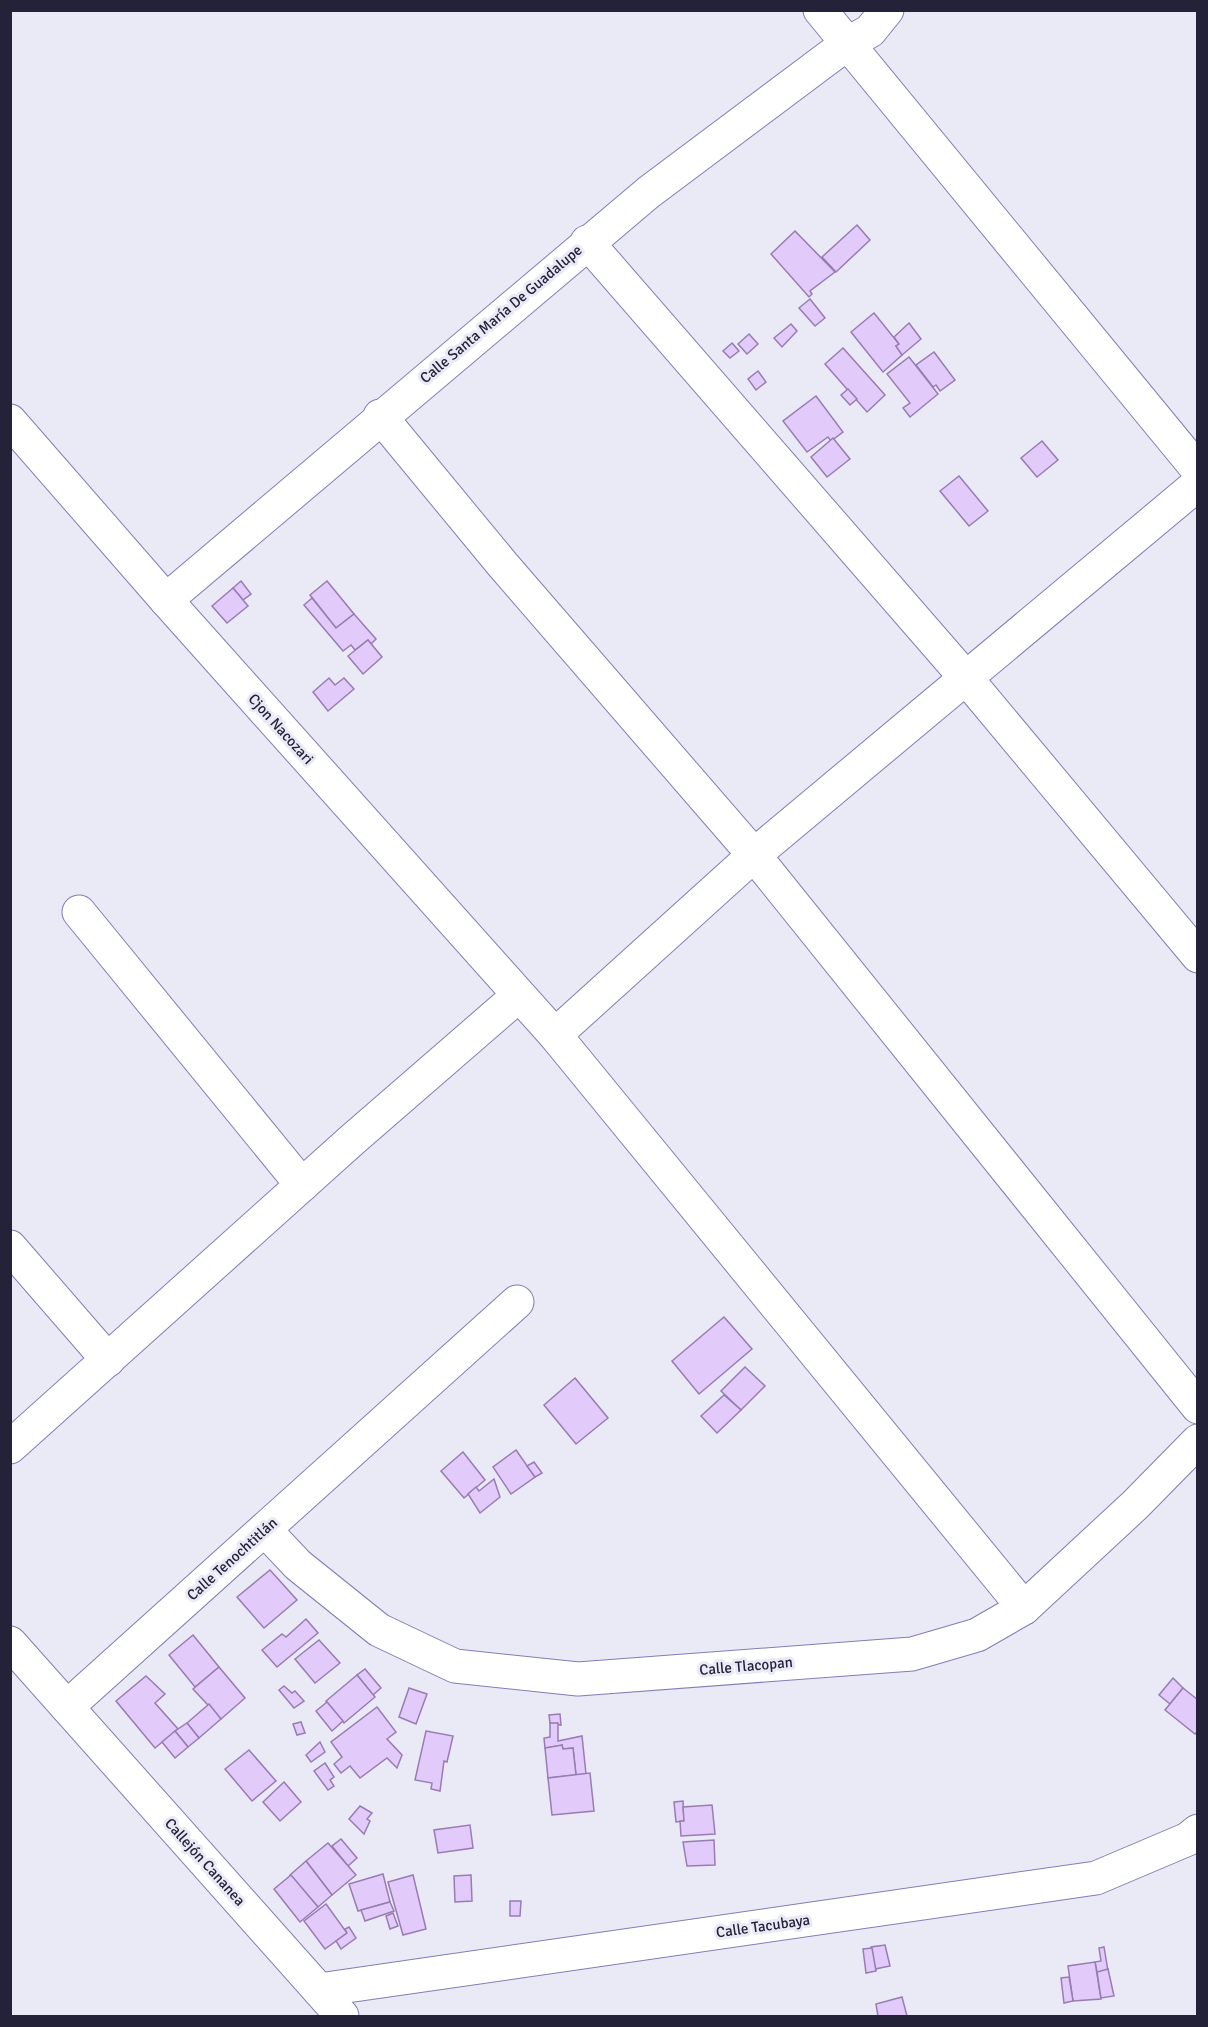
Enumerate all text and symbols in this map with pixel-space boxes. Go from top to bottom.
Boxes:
street label: Calle Santa María De Guadalupe [416,241,586,387]
street label: Cjon Nacozari [245,690,317,768]
street label: Calle Tenochtitlán [183,1514,281,1604]
street label: Calle Tlacopan [699,1653,793,1679]
street label: Callejón Cananea [161,1814,249,1910]
street label: Calle Tacubaya [715,1910,811,1942]

